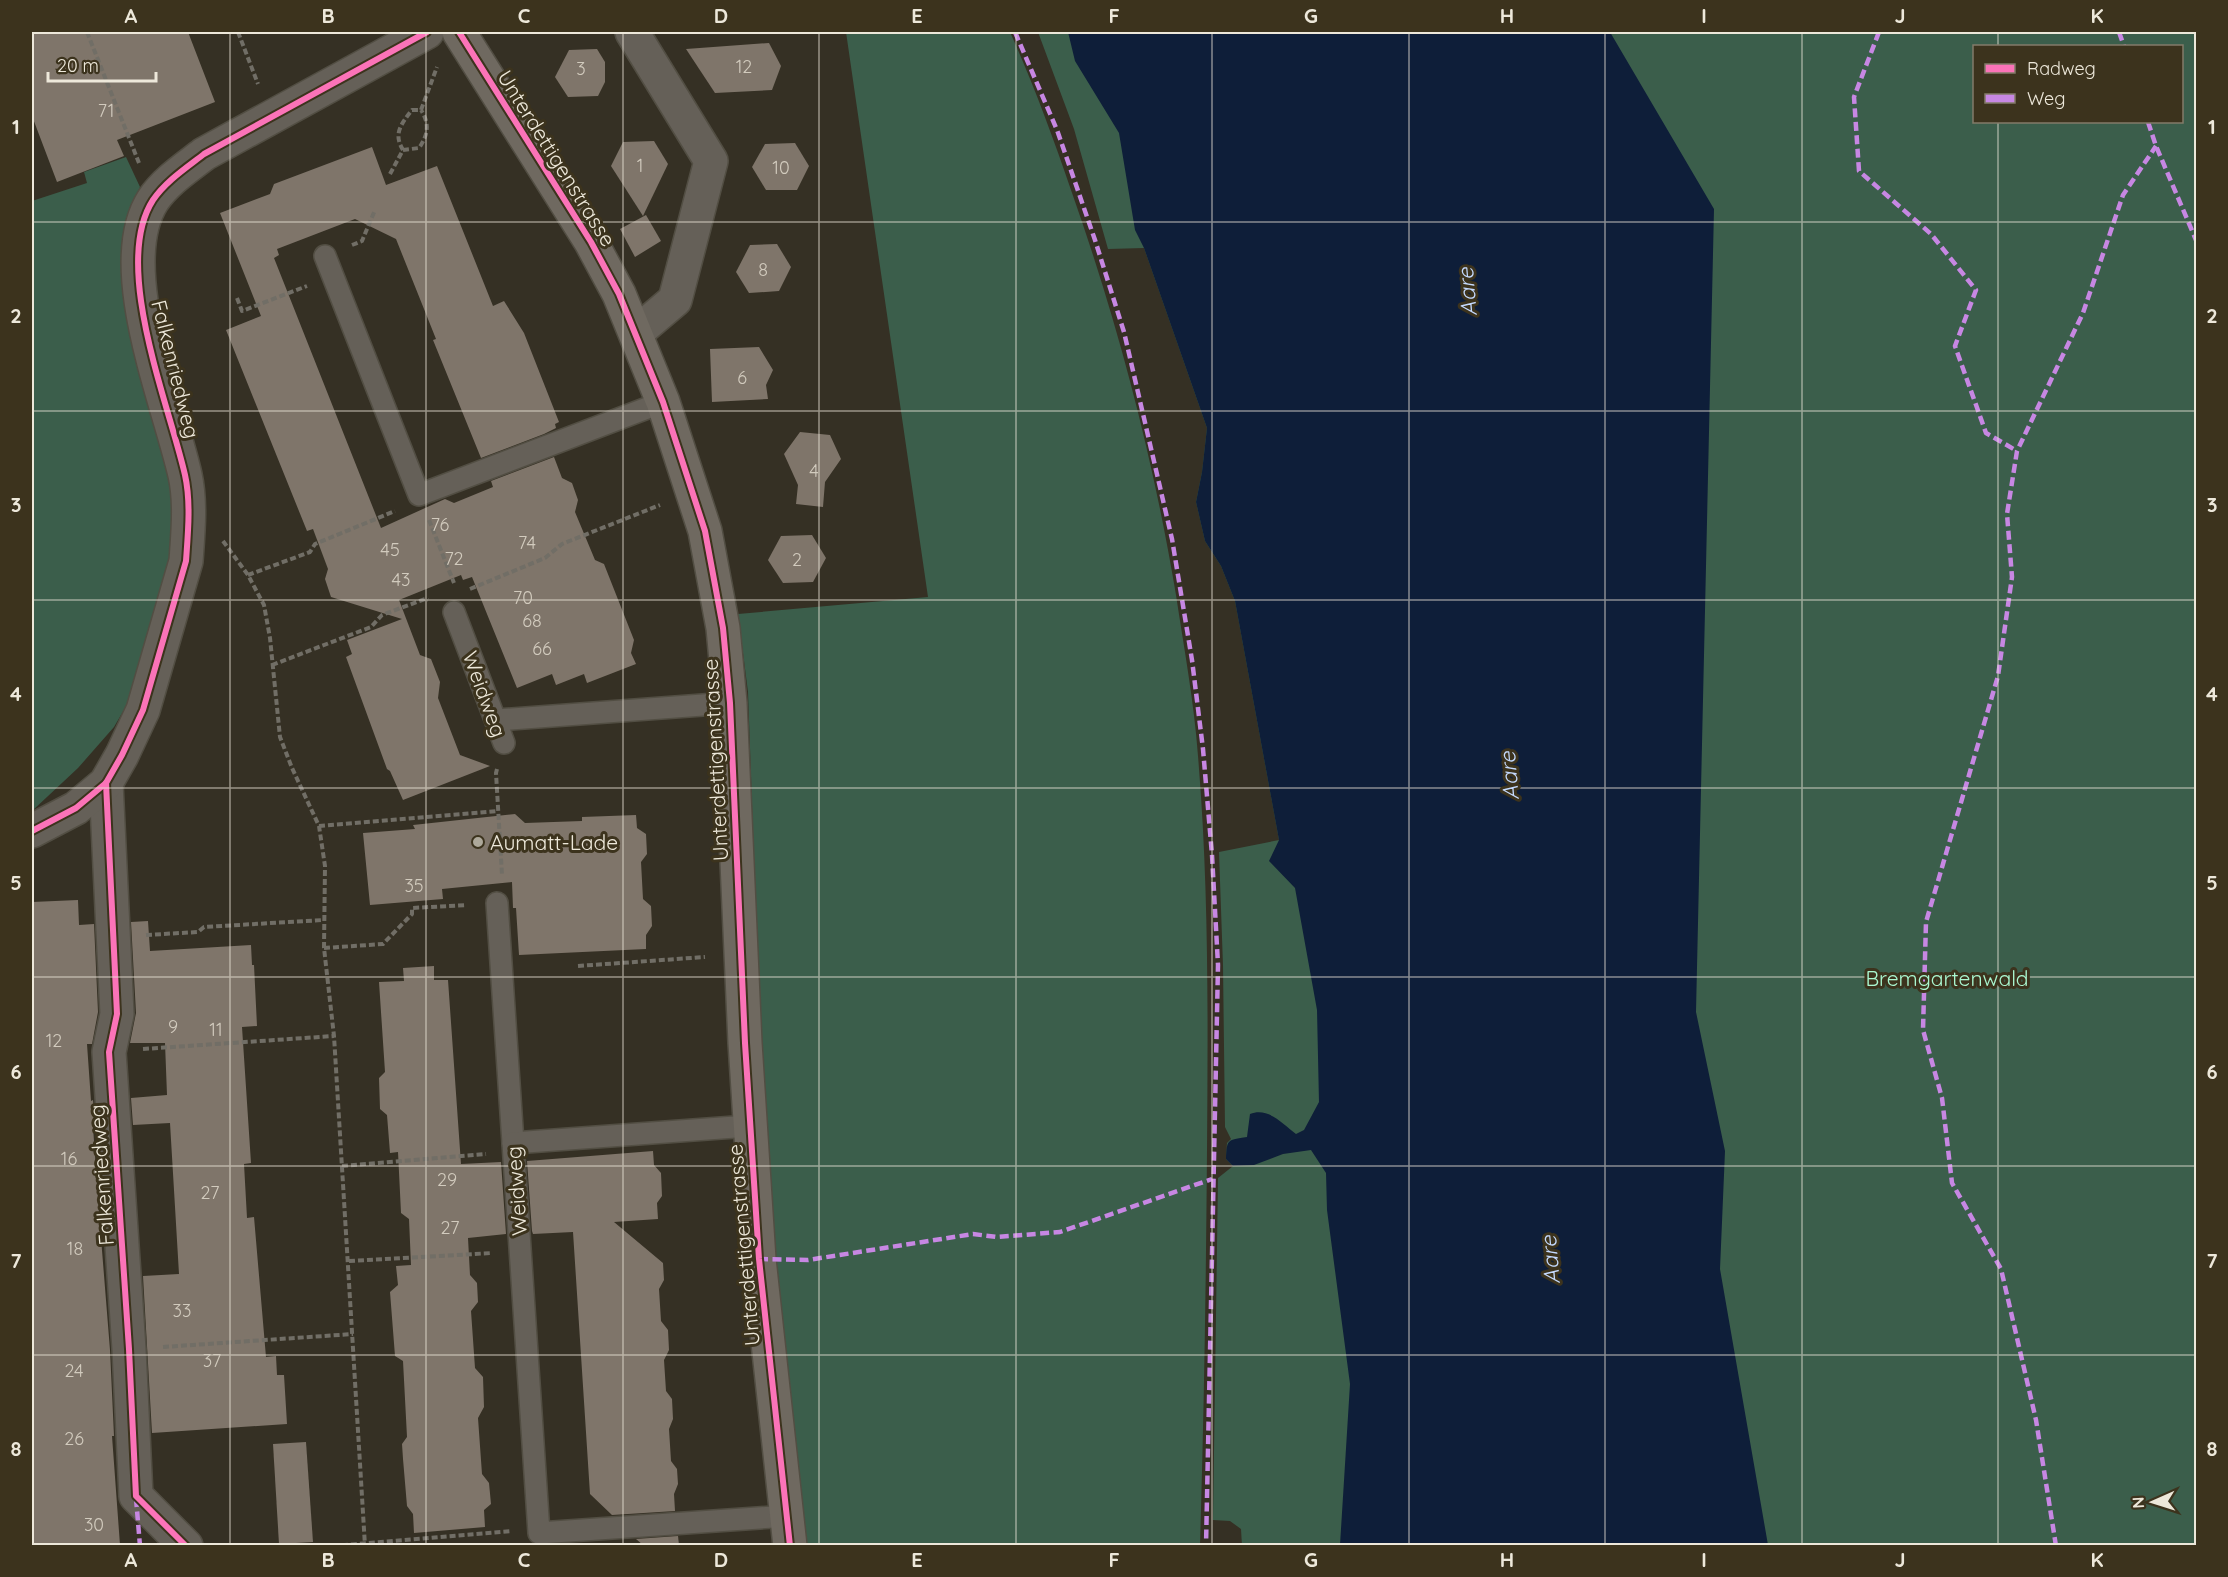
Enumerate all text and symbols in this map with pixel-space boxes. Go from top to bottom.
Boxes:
text: A [125,3,138,28]
text: B [321,3,335,28]
text: C [518,3,531,28]
text: D [714,3,728,28]
text: E [911,3,923,28]
text: F [1108,3,1120,28]
text: G [1304,3,1318,28]
text: H [1500,3,1514,28]
text: I [1701,3,1707,28]
text: J [1894,3,1906,28]
text: K [2090,3,2104,28]
scale bar [48,45,156,83]
legend [1973,45,2183,123]
text: 20 m [57,54,99,77]
house number: 12 [736,55,752,78]
house number: 3 [576,57,586,80]
text: Radweg [2027,57,2096,80]
street label: Unterdettigenstrasse [492,65,622,251]
text: Weg [2027,87,2065,110]
house number: 71 [98,99,114,122]
text: 1 [12,114,20,139]
text: 1 [2208,114,2216,139]
house number: 1 [637,154,643,177]
house number: 10 [772,156,790,179]
house number: 8 [758,258,768,281]
water label: Aare [1451,265,1483,317]
street label: Falkenriedweg [146,297,206,441]
text: 2 [10,303,22,328]
text: 2 [2206,303,2218,328]
house number: 6 [737,366,747,389]
house number: 4 [809,459,819,482]
text: 3 [11,492,21,517]
text: 3 [2207,492,2217,517]
house number: 76 [431,513,449,536]
house number: 74 [518,531,536,554]
house number: 45 [380,538,400,561]
house number: 72 [444,547,464,570]
house number: 2 [792,548,802,571]
house number: 43 [392,568,410,591]
house number: 70 [513,586,533,609]
house number: 68 [522,609,542,632]
house number: 66 [532,637,552,660]
street label: Weidweg [457,647,513,741]
street label: Unterdettigenstrasse [697,658,733,862]
text: 4 [10,681,22,706]
text: 4 [2206,681,2218,706]
water label: Aare [1493,749,1525,801]
place label: Aumatt-Lade [490,829,618,855]
marker: Aumatt-Lade [471,835,485,849]
text: 5 [10,870,22,895]
text: 5 [2206,870,2218,895]
house number: 35 [404,874,424,897]
park label: Bremgartenwald [1865,965,2029,991]
house number: 9 [168,1015,178,1038]
house number: 11 [209,1018,223,1041]
house number: 12 [46,1029,62,1052]
text: 6 [10,1059,22,1084]
text: 6 [2206,1059,2218,1084]
street label: Falkenriedweg [83,1103,119,1247]
street label: Unterdettigenstrasse [721,1143,765,1347]
street label: Weidweg [500,1145,532,1237]
house number: 16 [61,1147,77,1170]
house number: 29 [437,1168,457,1191]
house number: 27 [201,1181,219,1204]
house number: 27 [441,1216,459,1239]
water label: Aare [1534,1233,1566,1285]
house number: 18 [67,1237,83,1260]
text: 7 [11,1248,22,1273]
text: 7 [2207,1248,2218,1273]
house number: 33 [173,1299,191,1322]
house number: 37 [203,1349,221,1372]
house number: 24 [64,1359,84,1382]
house number: 26 [64,1427,84,1450]
text: 8 [11,1436,22,1461]
text: 8 [2207,1436,2218,1461]
north arrow [2123,1472,2183,1532]
text: N [2128,1496,2148,1509]
house number: 30 [84,1513,104,1536]
text: A [125,1547,138,1572]
text: B [321,1547,335,1572]
text: C [518,1547,531,1572]
text: D [714,1547,728,1572]
text: E [911,1547,923,1572]
text: F [1108,1547,1120,1572]
text: G [1304,1547,1318,1572]
text: H [1500,1547,1514,1572]
text: I [1701,1547,1707,1572]
text: J [1894,1547,1906,1572]
text: K [2090,1547,2104,1572]

